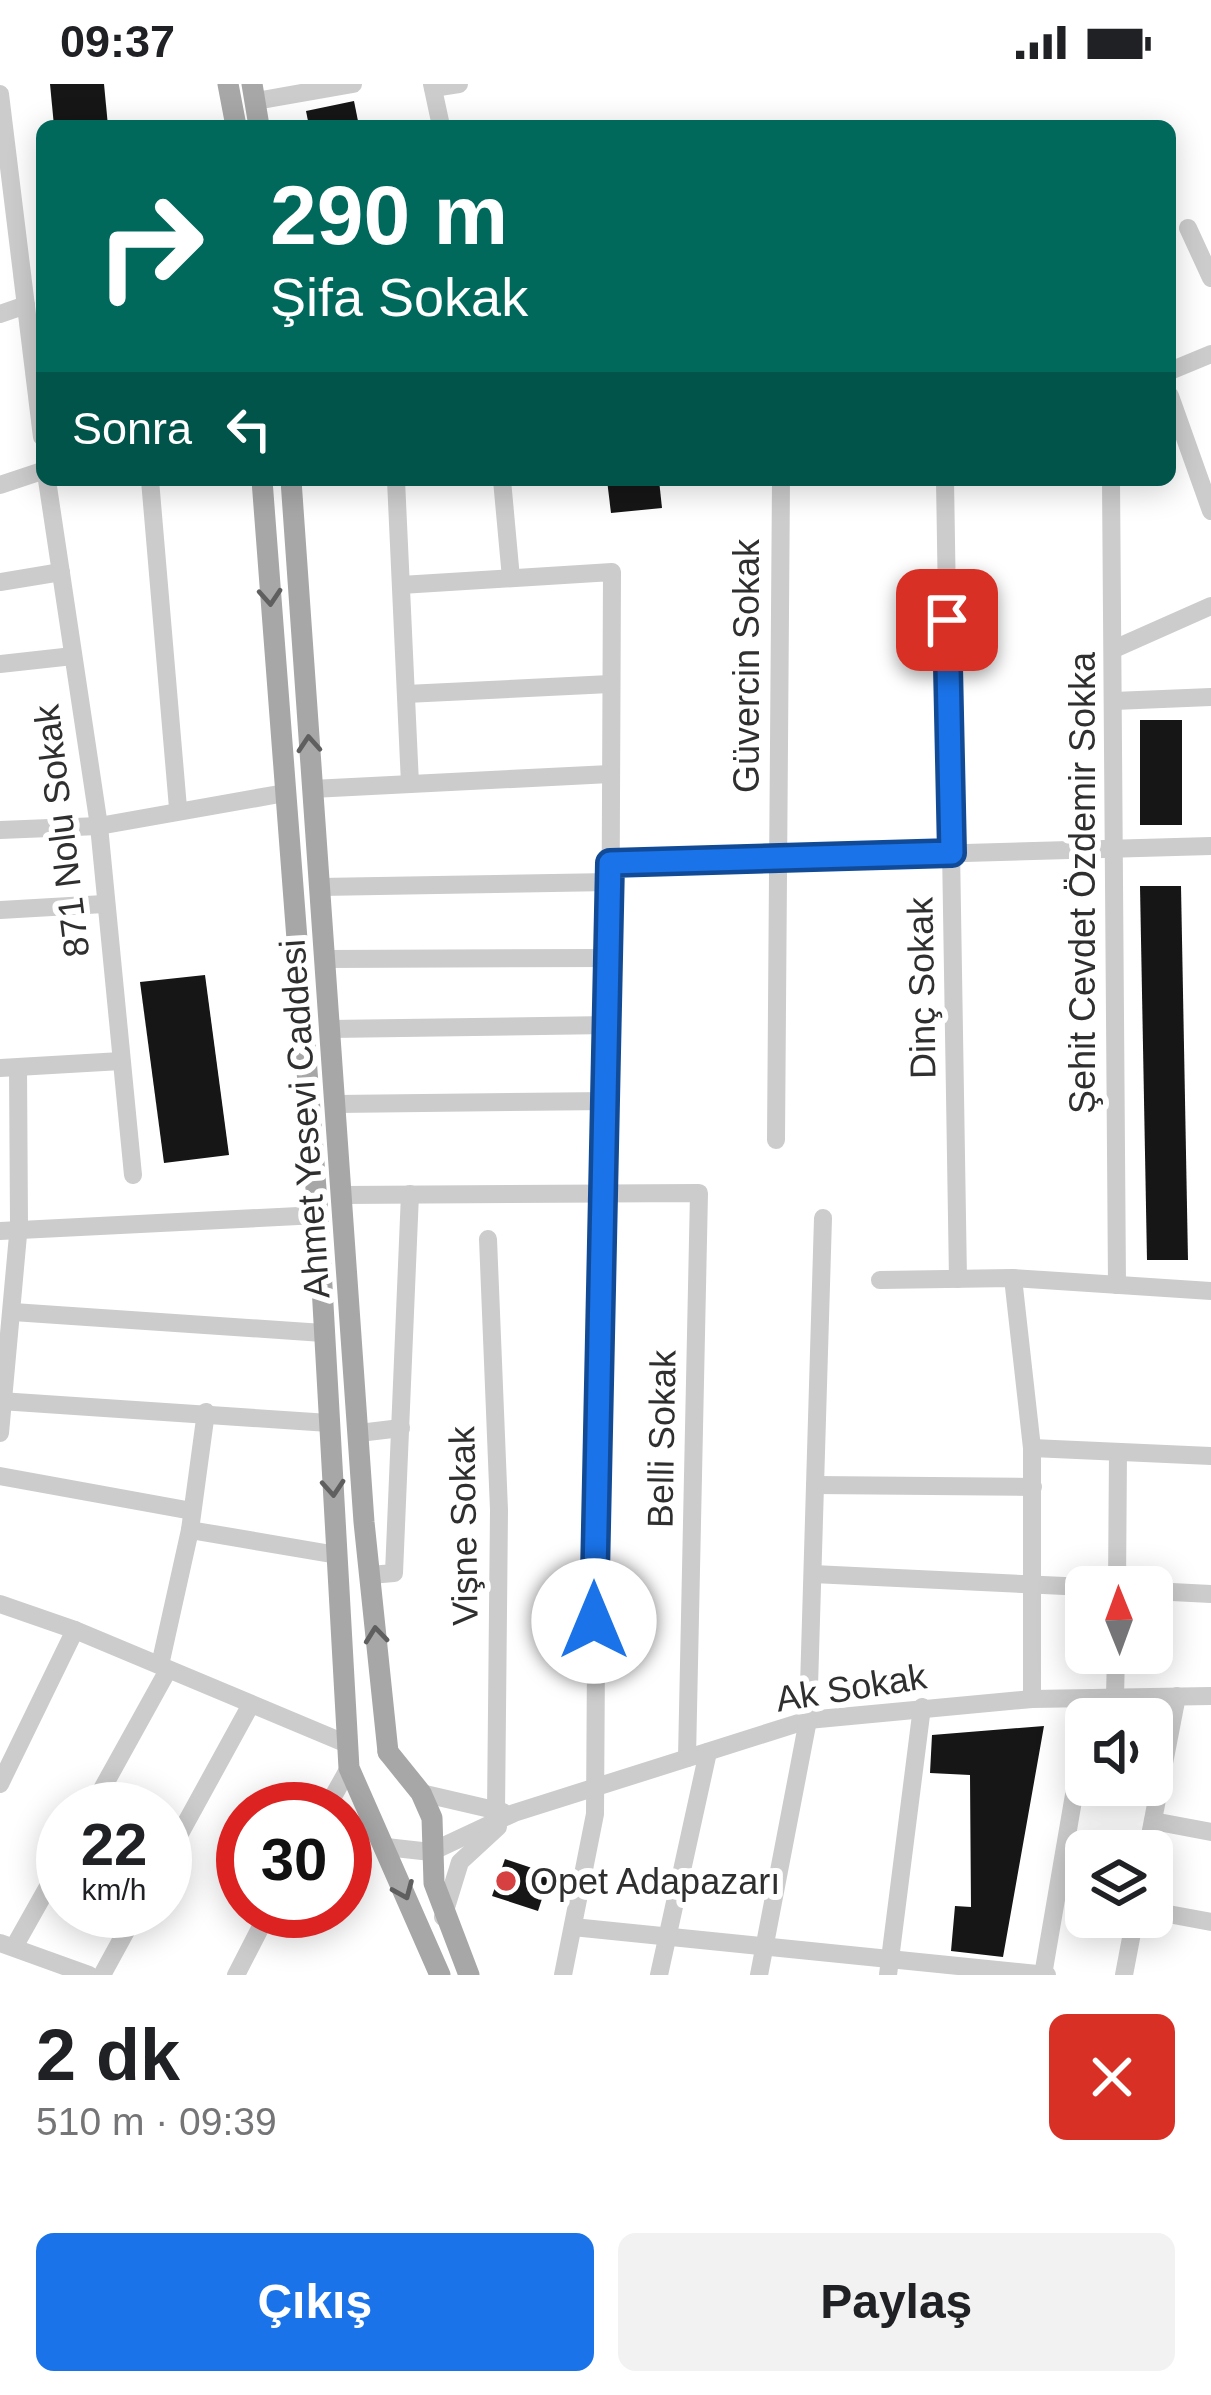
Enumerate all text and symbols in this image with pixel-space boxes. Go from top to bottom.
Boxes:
text: 09:37 [60,16,175,67]
icon: right [72,168,228,324]
text: 290 m [270,168,508,262]
text: Şifa Sokak [270,267,528,327]
icon: left [216,396,282,462]
text: Sonra [72,403,192,454]
street label: Güvercin Sokak [726,538,767,793]
pin [896,569,998,671]
icon: arrive [914,587,980,653]
one-way arrow [257,588,283,607]
street label: Şehit Cevdet Özdemir Sokka [1062,651,1103,1114]
street label: 871 Nolu Sokak [26,701,97,960]
one-way arrow [297,734,323,753]
street label: Dinç Sokak [899,896,944,1079]
street label: Ahmet Yesevi Caddesi [271,938,338,1300]
street label: Belli Sokak [639,1349,684,1528]
street label: Vişne Sokak [441,1425,486,1626]
one-way arrow [320,1479,346,1498]
position arrow [531,1558,657,1684]
north arrow [1065,1566,1173,1674]
map controls [1065,1566,1173,1938]
one-way arrow [364,1626,390,1645]
street label: Ak Sokak [773,1655,930,1720]
button: sound [1065,1698,1173,1806]
speed limit sign: 30 [216,1782,372,1938]
text: 22 [81,1811,147,1878]
button: layers [1065,1830,1173,1938]
place label: Opet Adapazarı [530,1861,780,1902]
marker: Opet Adapazarı [493,1868,519,1894]
text: km/h [81,1873,147,1906]
one-way arrow [390,1879,414,1900]
button: close [1049,2014,1175,2140]
text: 2 dk [36,2015,180,2095]
text: 510 m · 09:39 [36,2100,277,2143]
button: Çıkış [36,2233,594,2371]
button: Paylaş [618,2233,1175,2371]

